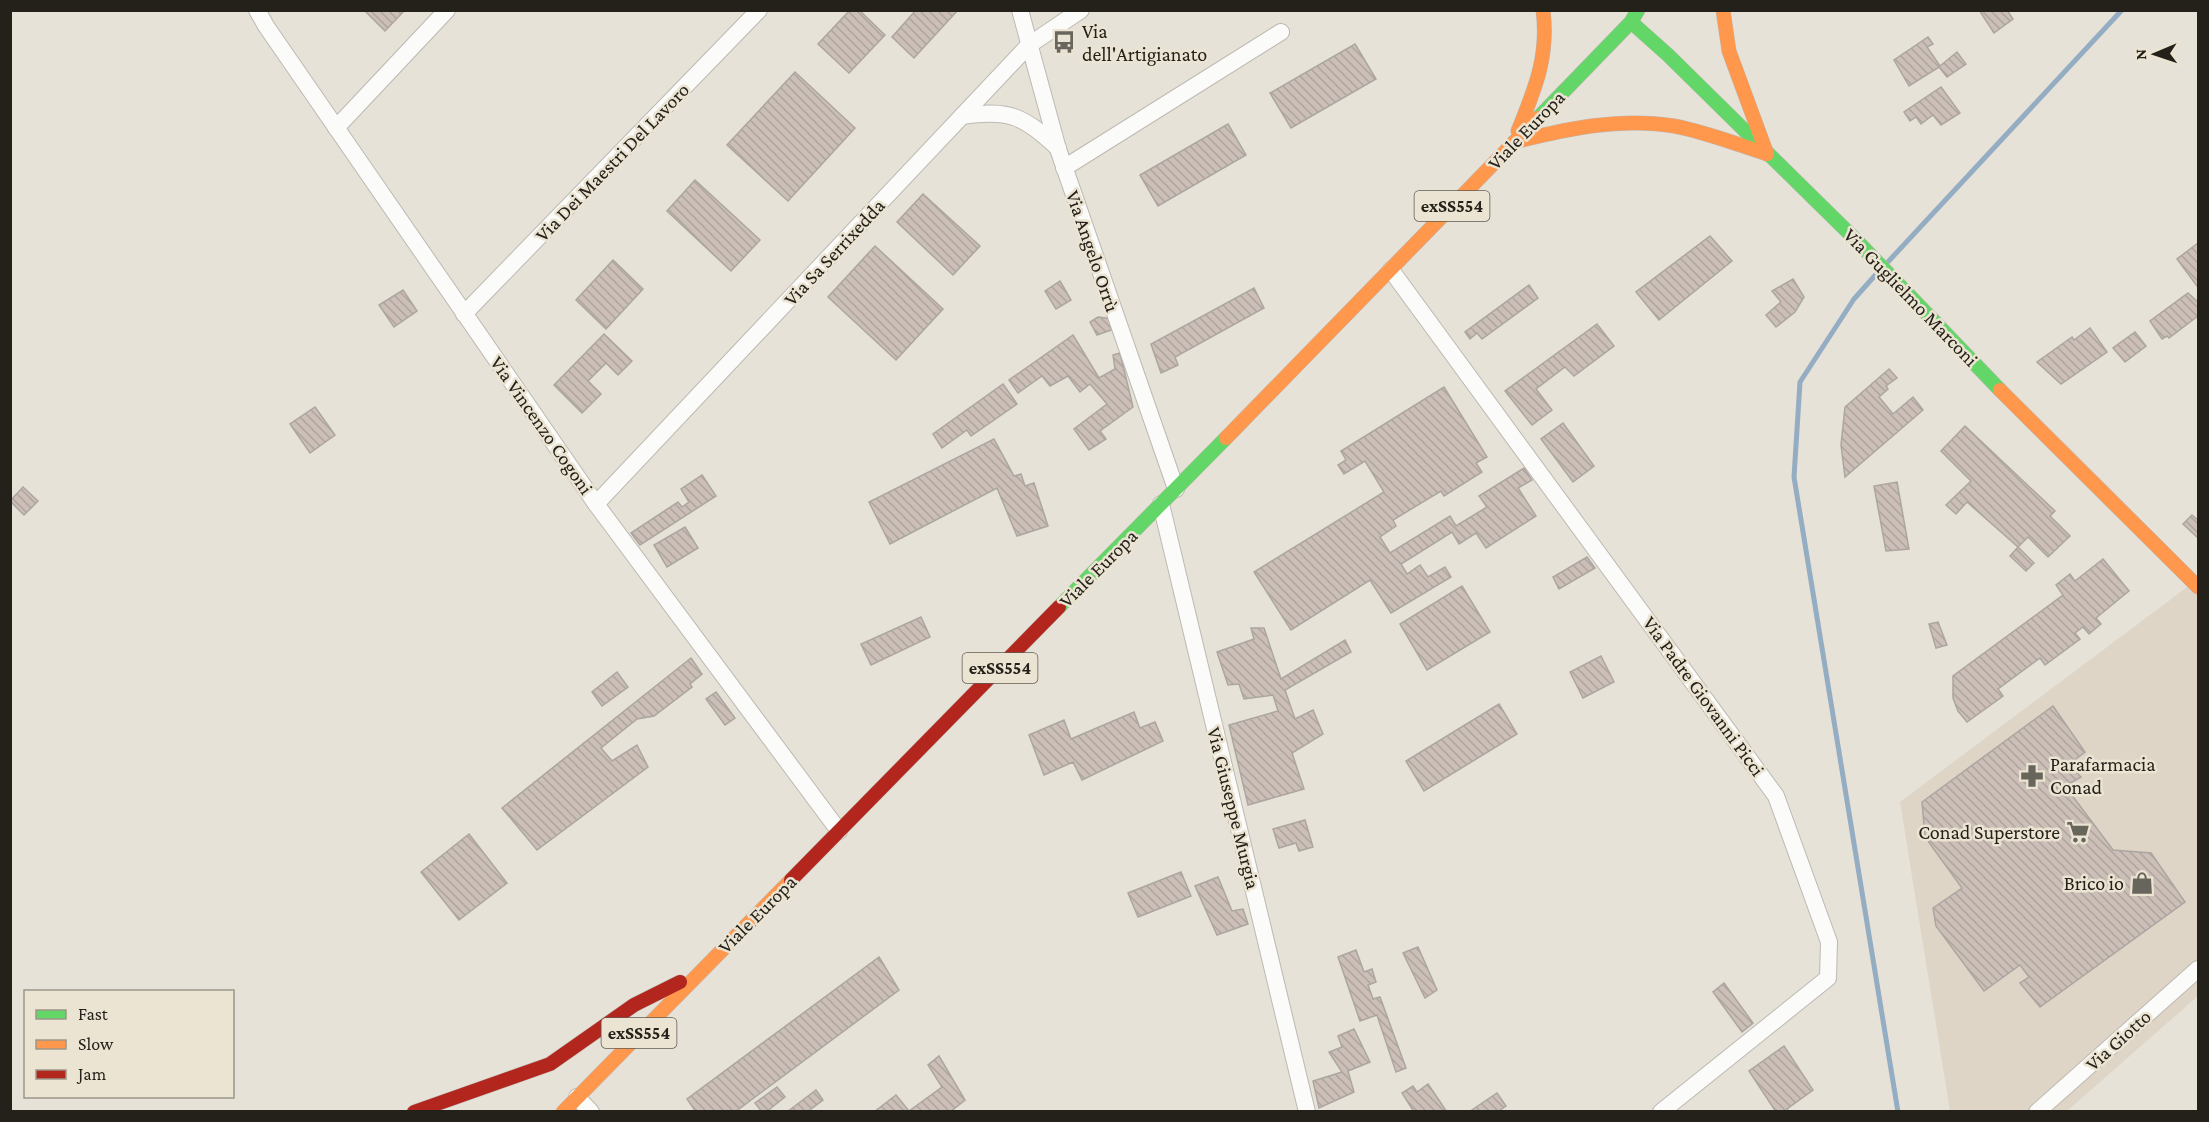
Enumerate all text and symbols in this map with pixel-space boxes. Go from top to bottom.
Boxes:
place label: Via dell'Artigianato [1082,20,1207,66]
north arrow [2125,24,2185,84]
bus stop icon: Via dell'Artigianato [1051,29,1077,55]
text: N [2132,49,2149,60]
street label: Via Dei Maestri Del Lavoro [531,78,693,246]
street label: Viale Europa [1483,86,1570,175]
street label: Via Angelo Orrù [1061,187,1124,315]
road number: exSS554 [1414,191,1490,221]
street label: Via Sa Serrixedda [779,194,889,310]
street label: Via Guglielmo Marconi [1839,223,1983,371]
street label: Via Vincenzo Cogoni [485,352,598,499]
street label: Viale Europa [1054,524,1142,612]
street label: Via Padre Giovanni Picci [1639,612,1769,780]
road number: exSS554 [962,653,1038,683]
street label: Via Giuseppe Murgia [1202,725,1265,891]
place label: Parafarmacia Conad [2050,753,2155,798]
pharmacy icon: Parafarmacia Conad [2019,763,2045,789]
supermarket icon: Conad Superstore [2065,819,2091,845]
place label: Conad Superstore [1918,821,2060,844]
street label: Viale Europa [713,870,801,958]
shop icon: Brico io [2129,870,2155,896]
place label: Brico io [2064,872,2124,894]
legend [24,990,234,1098]
text: Fast [78,1004,109,1024]
street label: Via Giotto [2081,1005,2155,1075]
road number: exSS554 [602,1018,676,1048]
text: Slow [78,1034,114,1054]
text: Jam [76,1064,107,1084]

